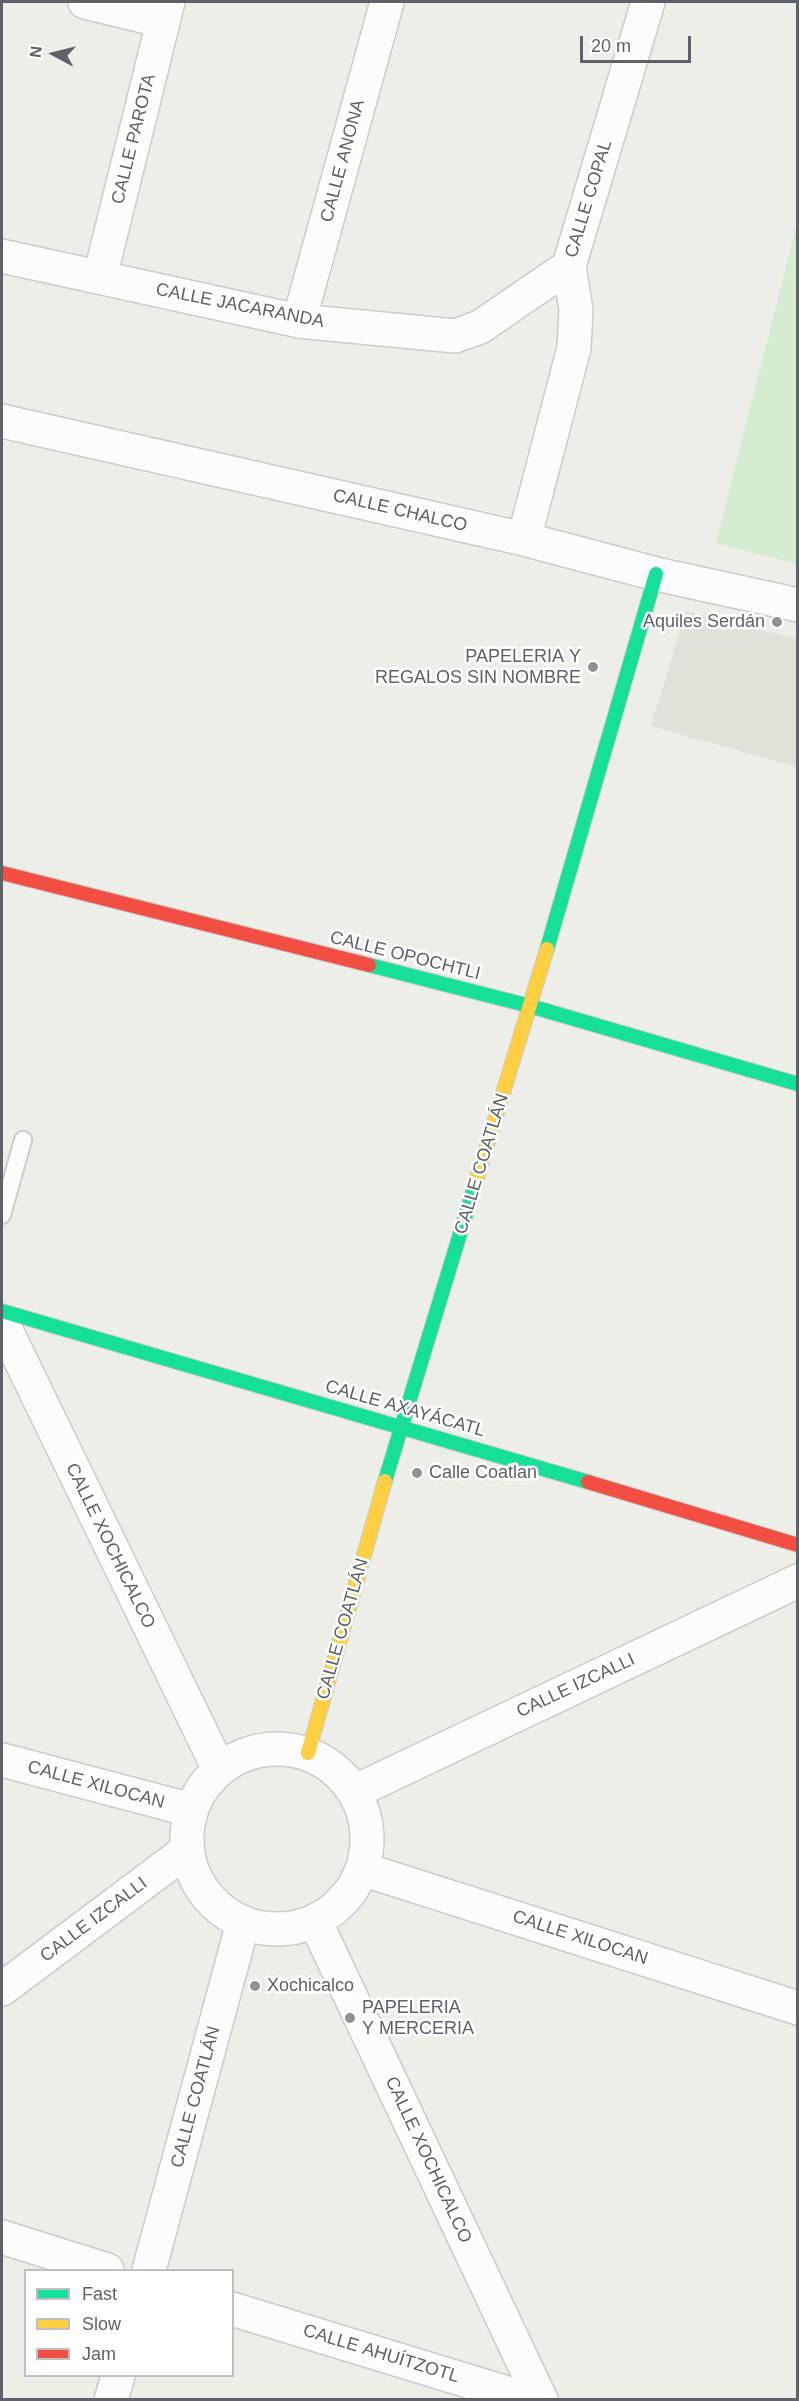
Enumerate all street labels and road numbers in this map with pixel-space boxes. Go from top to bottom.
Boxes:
street label: CALLE PAROTA [107,72,161,206]
street label: CALLE ANONA [316,97,370,225]
street label: CALLE COPAL [561,138,617,260]
street label: CALLE JACARANDA [154,279,326,333]
street label: CALLE CHALCO [331,485,469,537]
street label: CALLE OPOCHTLI [328,927,482,985]
street label: CALLE COATLÁN [450,1091,514,1237]
street label: CALLE AXAYÁCATL [323,1376,487,1442]
street label: CALLE XOCHICALCO [61,1460,159,1632]
street label: CALLE COATLÁN [313,1556,373,1702]
street label: CALLE IZCALLI [513,1649,639,1723]
street label: CALLE XILOCAN [25,1756,167,1814]
street label: CALLE IZCALLI [36,1873,152,1967]
street label: CALLE XILOCAN [510,1906,650,1970]
street label: CALLE COATLÁN [167,2024,225,2170]
street label: CALLE XOCHICALCO [380,2073,476,2247]
street label: CALLE AHUÍTZOTL [300,2320,462,2388]

